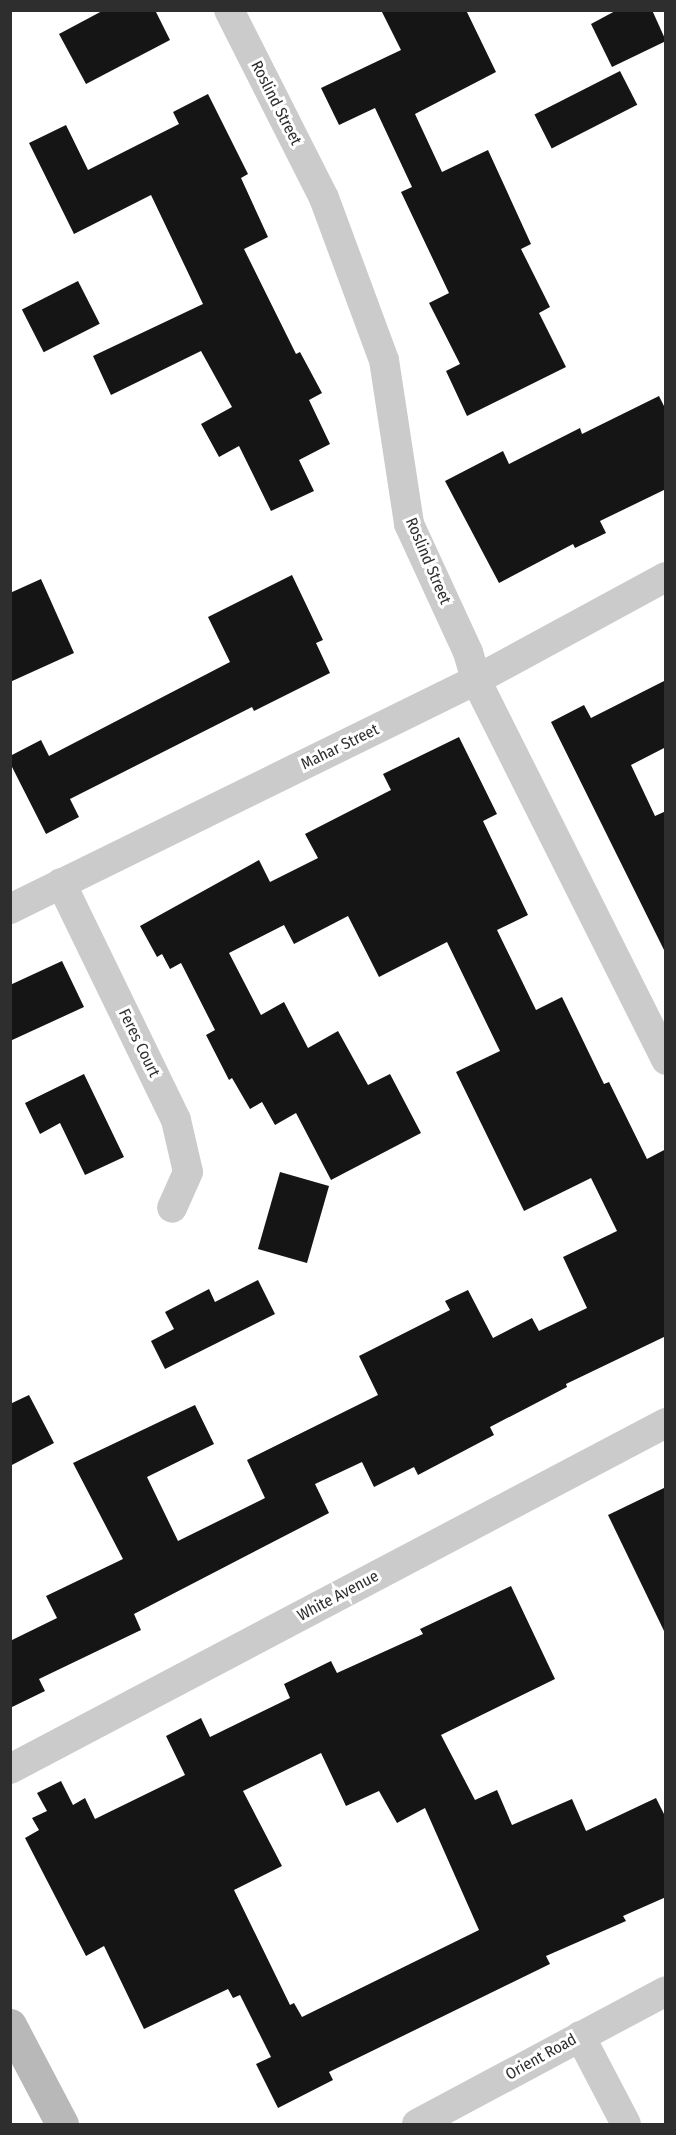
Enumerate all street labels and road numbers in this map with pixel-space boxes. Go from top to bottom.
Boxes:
street label: Roslind Street [247,58,305,148]
street label: Roslind Street [401,515,455,607]
street label: Mahar Street [298,720,382,774]
street label: Feres Court [114,1006,164,1080]
street label: White Avenue [294,1567,382,1625]
street label: Orient Road [502,2030,580,2084]

